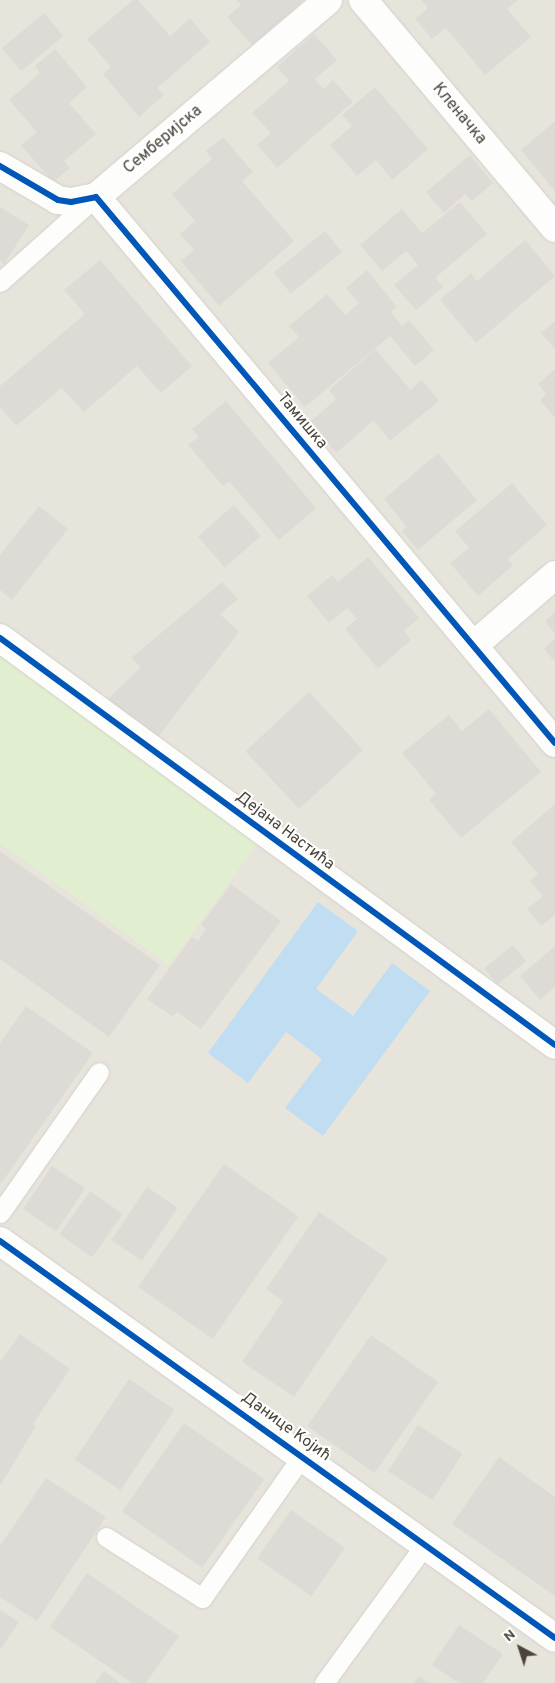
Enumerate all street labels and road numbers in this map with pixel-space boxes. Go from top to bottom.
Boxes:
street label: Кленачка [428,80,490,148]
street label: Семберијска [120,102,206,178]
street label: Тамишка [273,389,331,453]
street label: Дејана Настића [232,788,338,874]
street label: Данице Којић [238,1388,334,1466]

